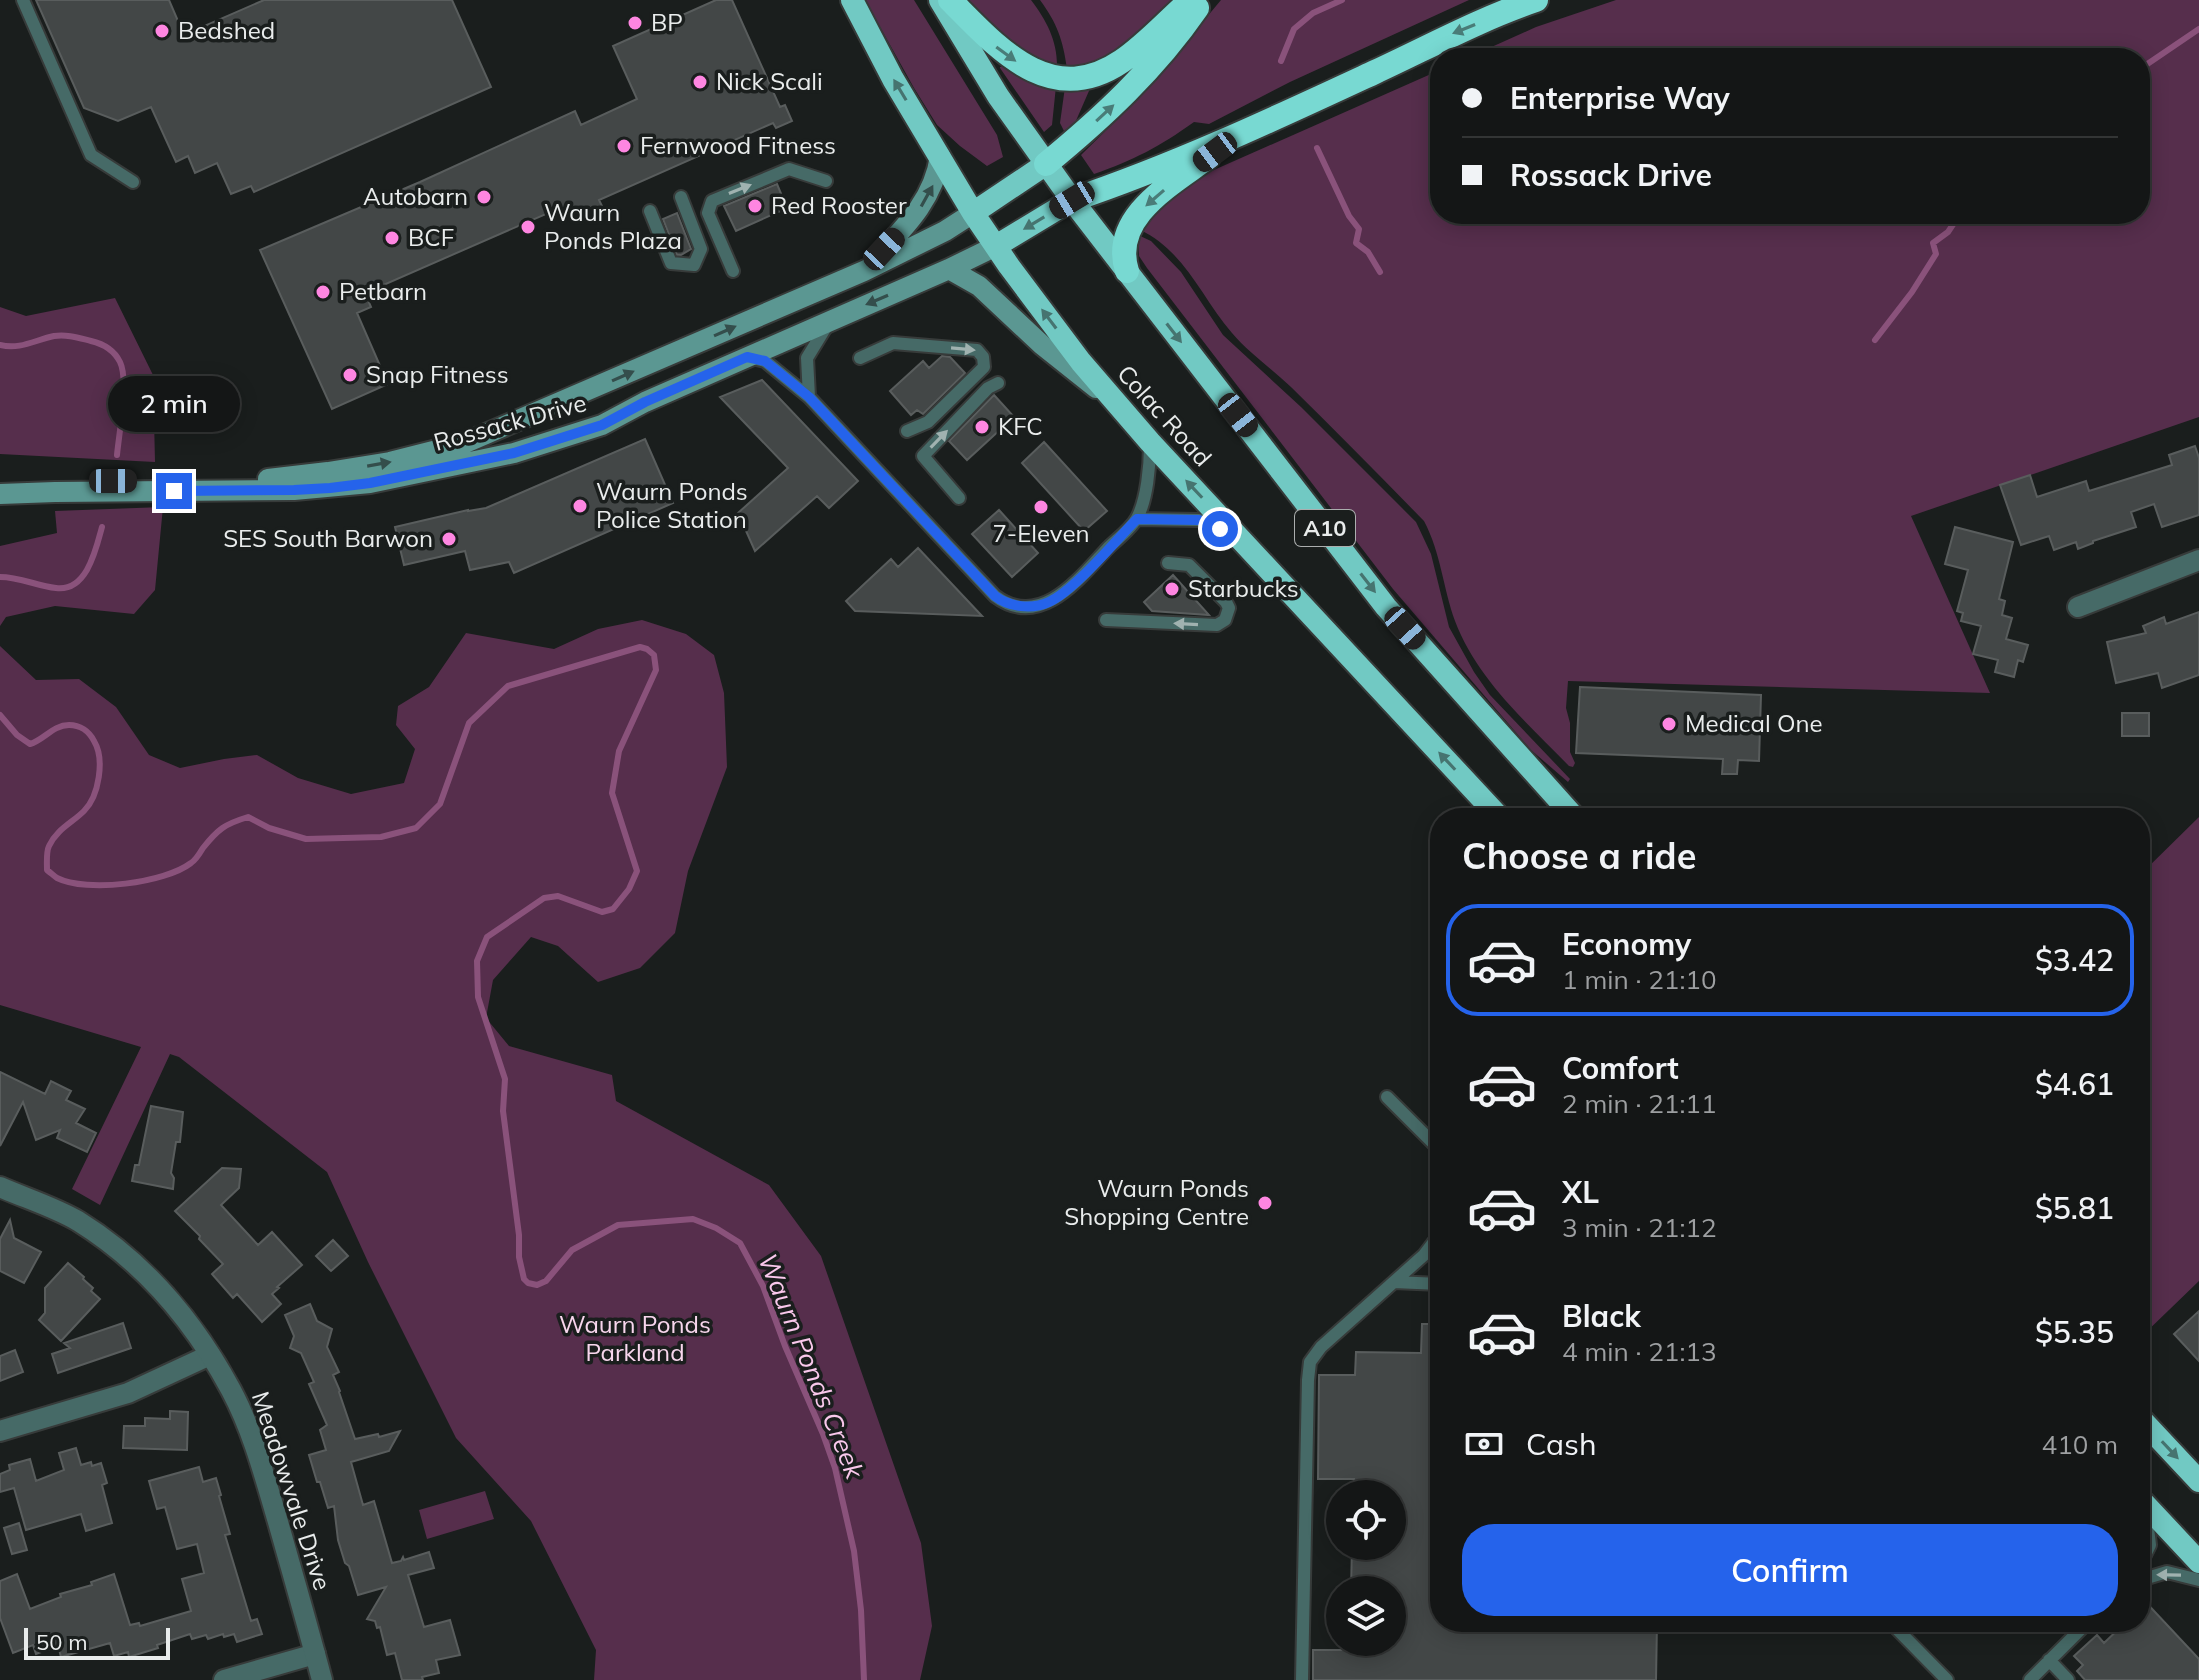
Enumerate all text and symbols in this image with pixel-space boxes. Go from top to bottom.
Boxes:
place label: BP [651,7,683,37]
marker: BP [626,14,644,32]
place label: Bedshed [178,15,275,45]
marker: Bedshed [153,22,171,40]
one-way arrow [1452,22,1476,35]
one-way arrow [995,46,1017,62]
place label: Nick Scali [716,66,823,96]
marker: Nick Scali [691,73,709,91]
one-way arrow [893,79,907,101]
text: Enterprise Way [1510,79,1730,117]
one-way arrow [1095,105,1114,123]
car [1189,128,1241,176]
place label: Fernwood Fitness [640,130,836,160]
marker: Fernwood Fitness [615,137,633,155]
text: Rossack Drive [1510,156,1712,194]
car [1045,177,1099,223]
place label: Autobarn [363,181,468,211]
one-way arrow [728,182,752,195]
one-way arrow [919,185,933,207]
marker: Autobarn [475,188,493,206]
one-way arrow [1145,189,1164,207]
place label: Red Rooster [771,190,907,220]
place label: Waurn Ponds Plaza [544,197,682,255]
marker: Red Rooster [746,197,764,215]
one-way arrow [1023,216,1045,230]
marker: Waurn Ponds Plaza [519,218,537,236]
place label: BCF [408,222,454,252]
car [859,223,909,275]
marker: BCF [383,229,401,247]
place label: Petbarn [339,276,427,306]
marker: Petbarn [314,283,332,301]
one-way arrow [865,294,889,307]
one-way arrow [1041,309,1057,329]
one-way arrow [1166,323,1182,343]
one-way arrow [713,324,737,337]
one-way arrow [951,343,976,356]
street label: Colac Road [1111,358,1218,472]
place label: Snap Fitness [366,359,509,389]
marker: Snap Fitness [341,366,359,384]
one-way arrow [611,369,635,382]
callout: 2 min [108,375,240,431]
text: 2 min [140,387,208,420]
street label: Rossack Drive [430,387,589,457]
car [1214,389,1262,441]
place label: KFC [998,411,1043,441]
marker: KFC [973,418,991,436]
one-way arrow [929,430,947,449]
one-way arrow [367,457,392,469]
car [89,469,137,493]
route end [156,473,192,509]
place label: Waurn Ponds Police Station [596,476,748,534]
one-way arrow [1185,480,1203,499]
marker: Waurn Ponds Police Station [571,497,589,515]
marker: 7-Eleven [1032,498,1050,516]
road number: A10 [1295,510,1355,546]
route start [1202,511,1238,547]
place label: 7-Eleven [992,518,1090,548]
place label: SES South Barwon [223,523,433,553]
marker: SES South Barwon [440,530,458,548]
place label: Starbucks [1188,573,1299,603]
one-way arrow [1359,573,1375,593]
marker: Starbucks [1163,580,1181,598]
car [1380,602,1430,654]
one-way arrow [1173,617,1198,630]
place label: Medical One [1685,708,1823,738]
marker: Medical One [1660,715,1678,733]
one-way arrow [1439,752,1457,771]
text: Choose a ride [1462,833,1696,878]
icon: car [1466,924,1538,996]
text: Economy [1562,925,1691,963]
text: $3.42 [2035,941,2114,979]
text: 1 min · 21:10 [1562,963,1717,996]
icon: car [1466,1048,1538,1120]
text: Comfort [1562,1049,1679,1087]
text: $4.61 [2035,1065,2114,1103]
text: 2 min · 21:11 [1562,1087,1717,1120]
icon: car [1466,1172,1538,1244]
place label: Waurn Ponds Shopping Centre [1064,1173,1249,1231]
text: XL [1562,1173,1599,1211]
text: $5.81 [2035,1189,2114,1227]
marker: Waurn Ponds Shopping Centre [1256,1194,1274,1212]
text: 3 min · 21:12 [1562,1211,1717,1244]
water label: Waurn Ponds Creek [751,1248,872,1484]
icon: car [1466,1296,1538,1368]
text: Black [1562,1297,1641,1335]
park label: Waurn Ponds Parkland [559,1309,711,1367]
text: $5.35 [2035,1313,2114,1351]
text: 4 min · 21:13 [1562,1335,1717,1368]
street label: Meadowvale Drive [246,1388,338,1594]
icon: cash [1462,1422,1506,1466]
text: Cash [1526,1425,1597,1463]
text: 410 m [2042,1428,2118,1461]
one-way arrow [2160,1440,2178,1459]
map controls [1326,1480,1406,1656]
button: locate [1326,1480,1406,1560]
button: Confirm [1462,1524,2118,1616]
one-way arrow [2156,1569,2182,1581]
button: layers [1326,1576,1406,1656]
scale bar [24,1624,170,1660]
text: 50 m [36,1628,87,1656]

